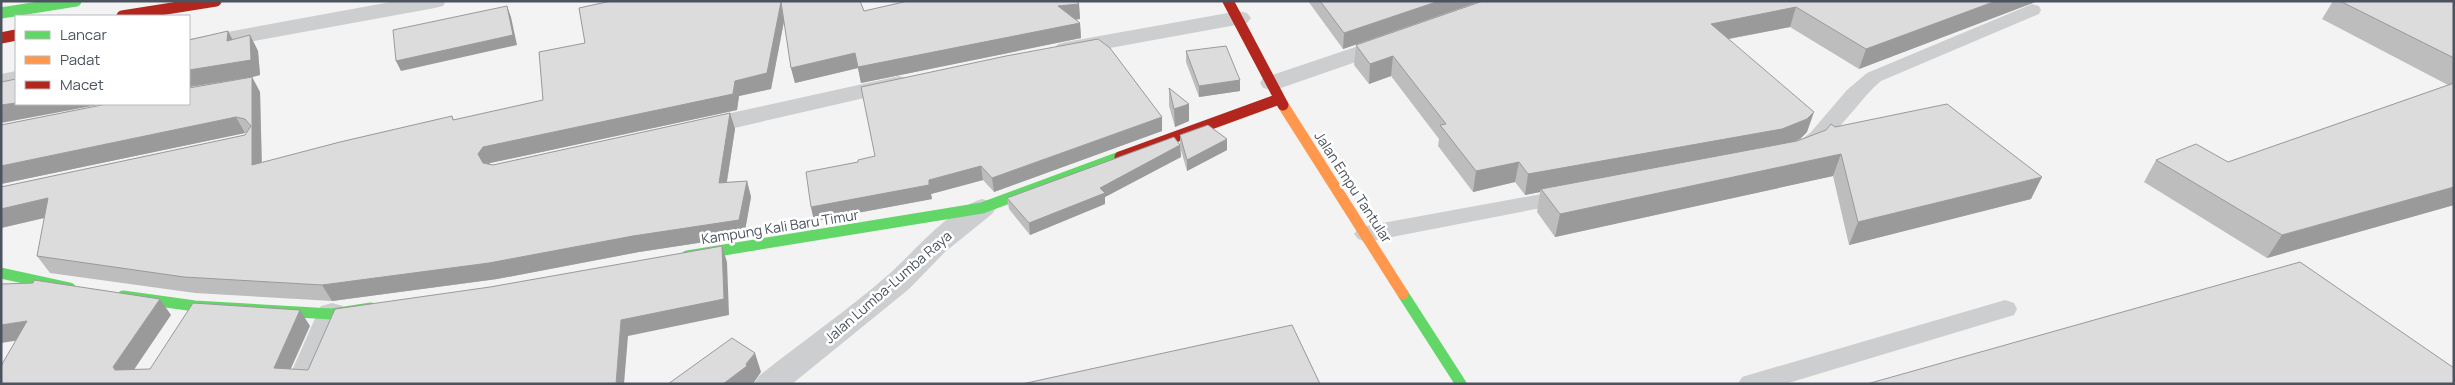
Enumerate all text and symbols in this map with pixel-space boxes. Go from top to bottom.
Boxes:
legend [15,15,190,105]
text: Lancar [60,24,107,45]
text: Padat [60,49,100,70]
text: Macet [60,74,104,95]
street label: Jalan Empu Tantular [1310,127,1397,246]
street label: Kampung Kali Baru Timur [700,205,860,248]
street label: Jalan Lumba-Lumba Raya [820,226,955,347]

